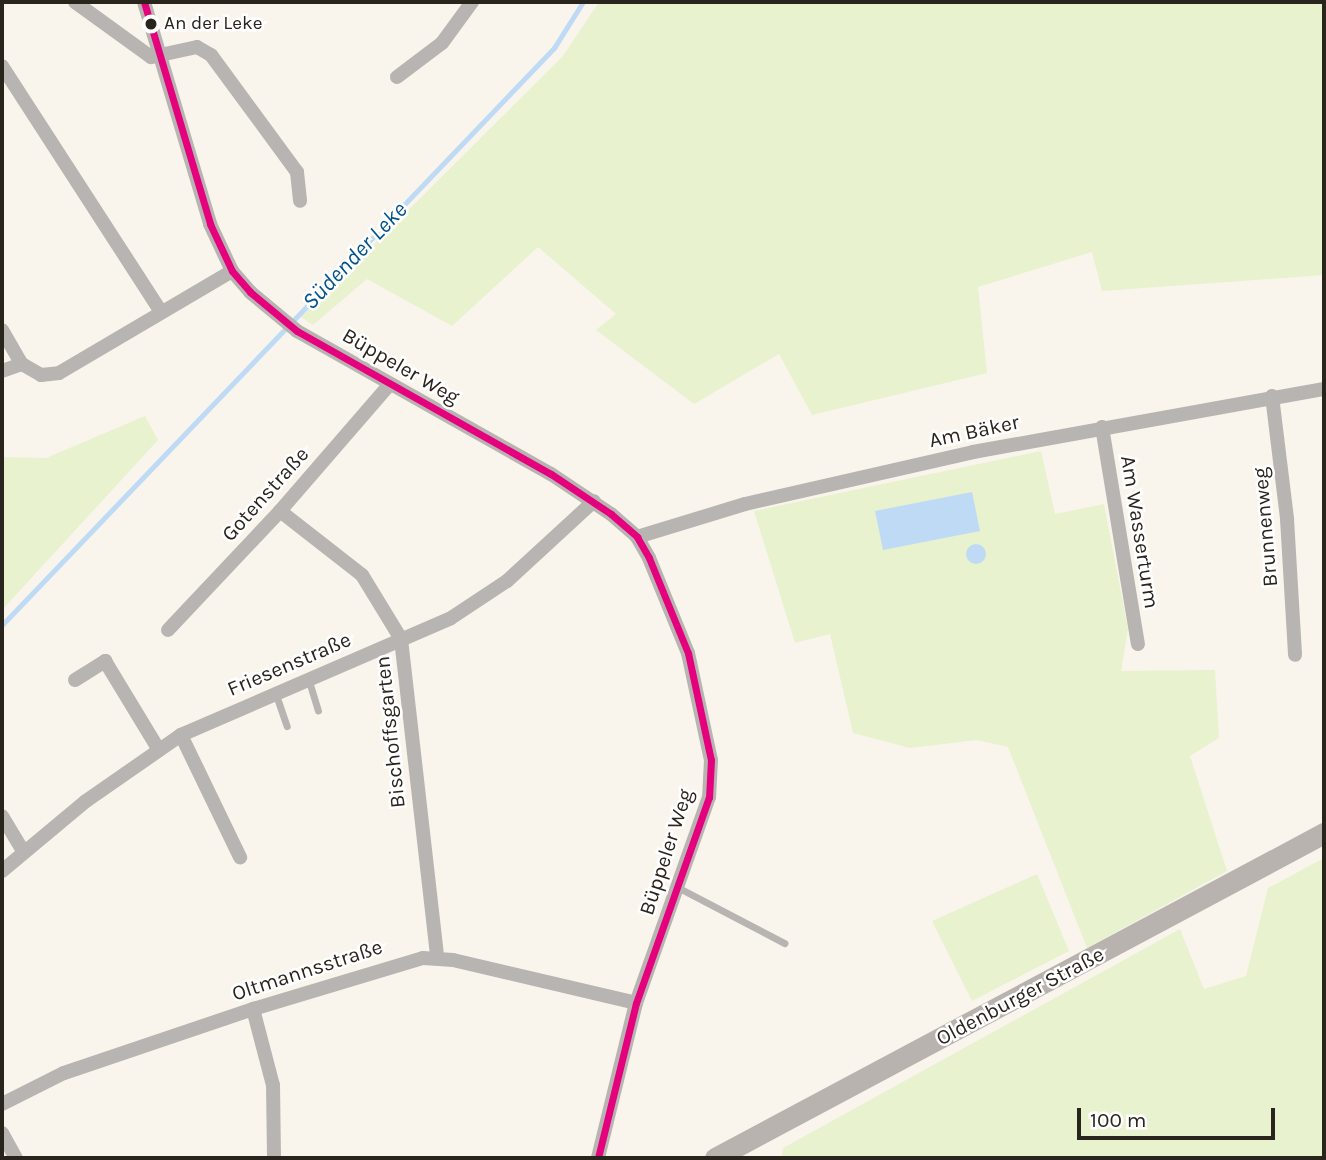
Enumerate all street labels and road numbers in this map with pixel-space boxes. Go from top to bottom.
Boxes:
street label: Büppeler Weg [338,322,464,410]
street label: Am Bäker [927,409,1021,453]
street label: Gotenstraße [216,442,314,546]
street label: Am Wasserturm [1115,454,1165,610]
street label: Brunnenweg [1247,466,1283,588]
street label: Friesenstraße [223,627,355,701]
street label: Bischoffsgarten [369,655,411,809]
street label: Büppeler Weg [634,786,698,918]
street label: Oltmannsstraße [229,934,385,1006]
street label: Oldenburger Straße [932,941,1108,1051]

